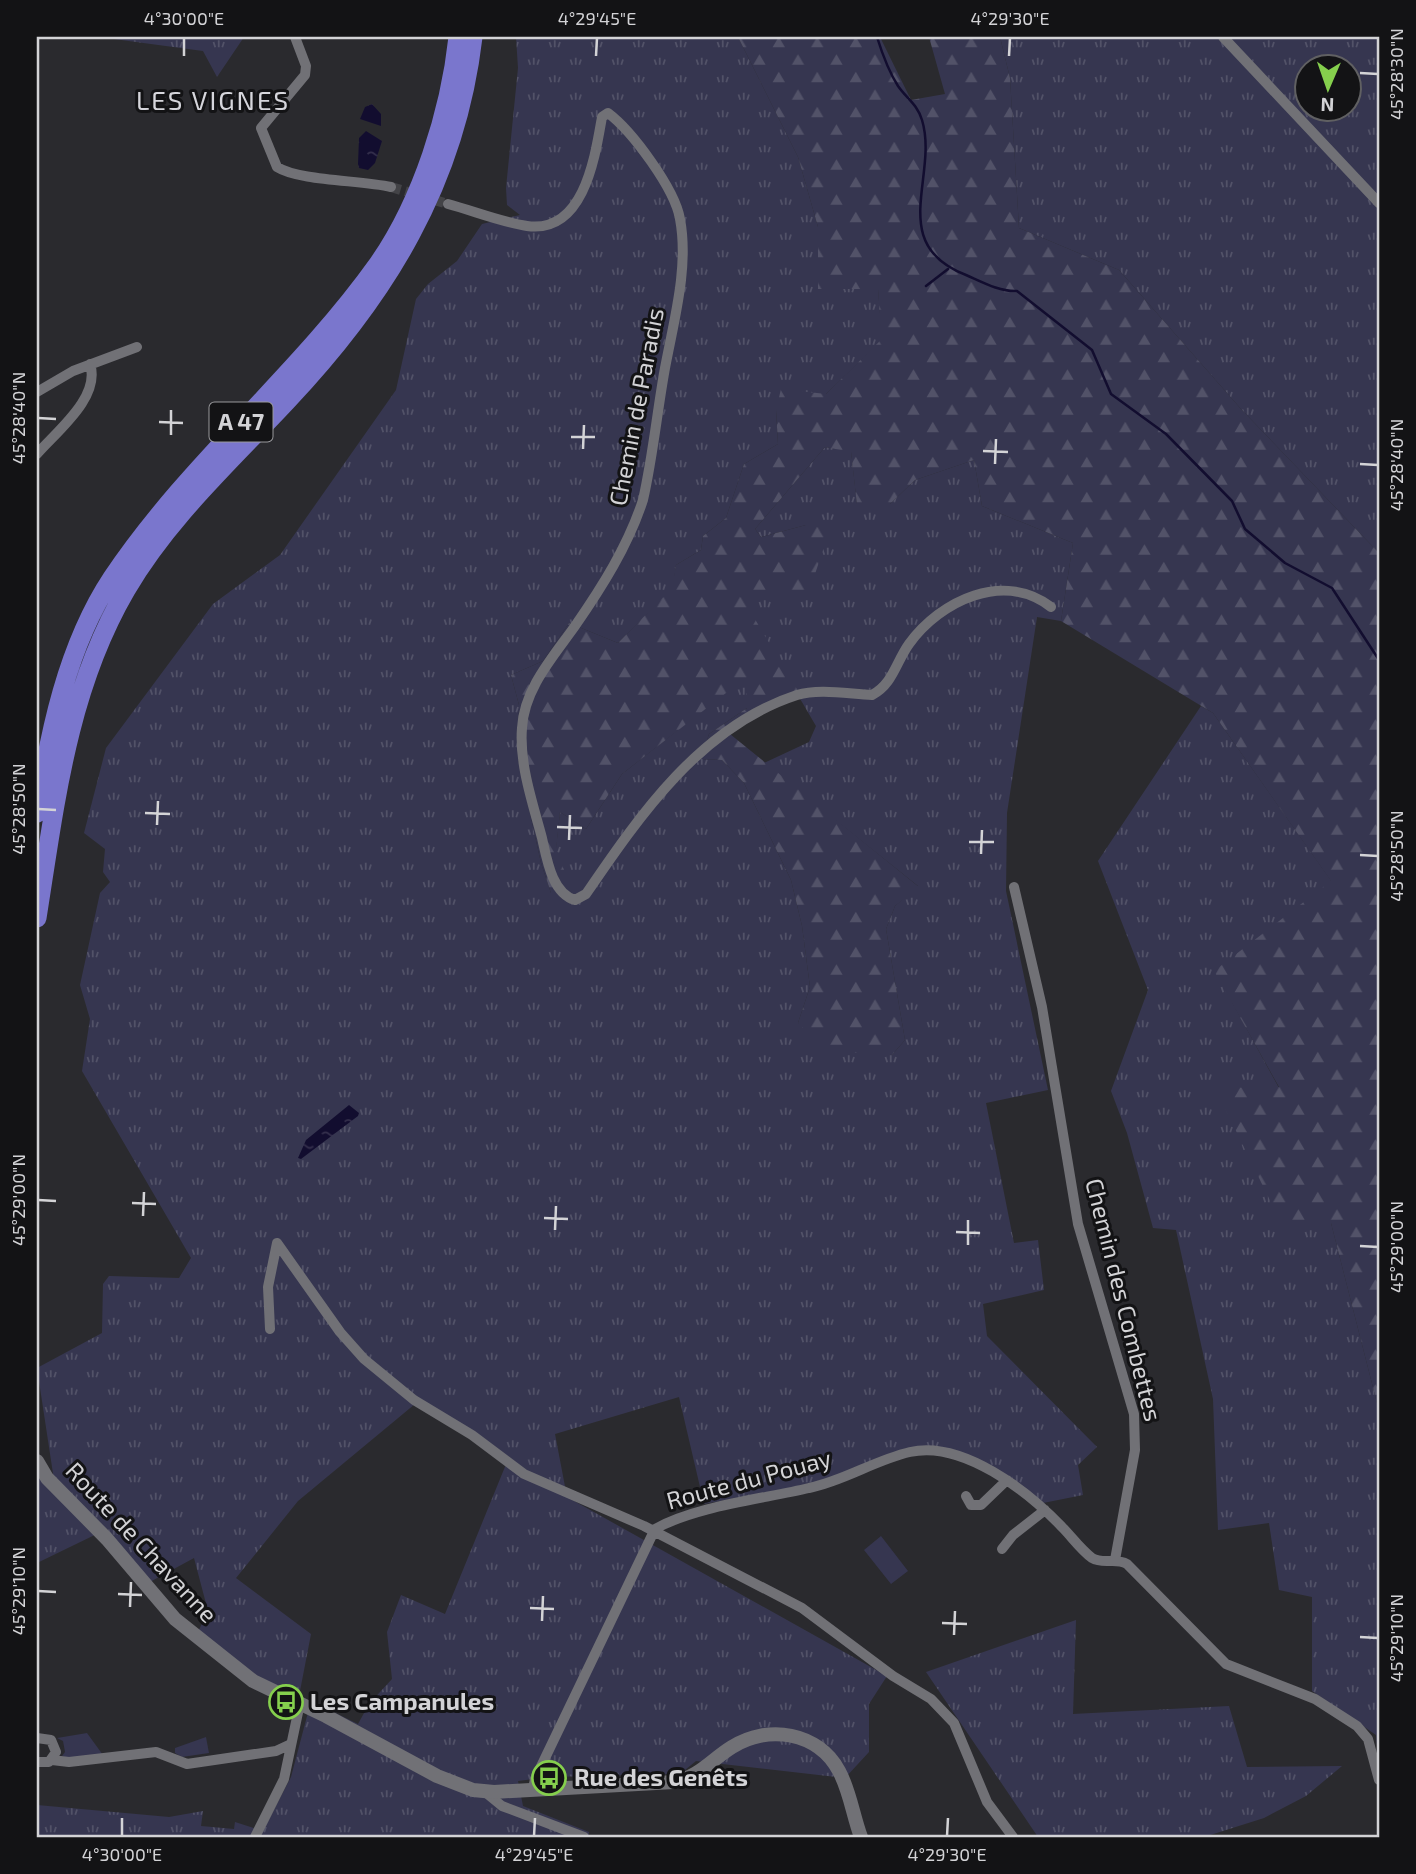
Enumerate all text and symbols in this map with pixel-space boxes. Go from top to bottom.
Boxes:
text: 4°30'00"E [144,7,224,29]
text: 4°29'45"E [558,7,636,29]
text: 4°29'30"E [970,7,1050,29]
text: 45°28'30"N [1385,28,1407,120]
north arrow [1294,52,1364,122]
district label: LES VIGNES [136,84,290,115]
text: N [1320,94,1335,117]
street label: Chemin de Paradis [602,305,669,508]
text: 45°28'40"N [7,372,29,464]
road number: A 47 [210,402,272,442]
text: 45°28'40"N [1385,419,1407,511]
text: 45°28'50"N [7,763,29,855]
text: 45°28'50"N [1385,810,1407,902]
text: 45°29'00"N [7,1154,29,1246]
street label: Chemin des Combettes [1080,1175,1169,1424]
text: 45°29'00"N [1385,1201,1407,1293]
street label: Route du Pouay [663,1443,834,1514]
street label: Route de Chavanne [60,1456,224,1628]
text: 45°29'10"N [7,1547,29,1635]
text: 45°29'10"N [1385,1594,1407,1682]
bus stop icon: Les Campanules [267,1683,305,1721]
place label: Les Campanules [310,1686,494,1715]
bus stop icon: Rue des Genêts [530,1759,568,1797]
place label: Rue des Genêts [574,1762,748,1791]
text: 4°30'00"E [82,1843,162,1865]
text: 4°29'45"E [495,1843,573,1865]
text: 4°29'30"E [907,1843,987,1865]

